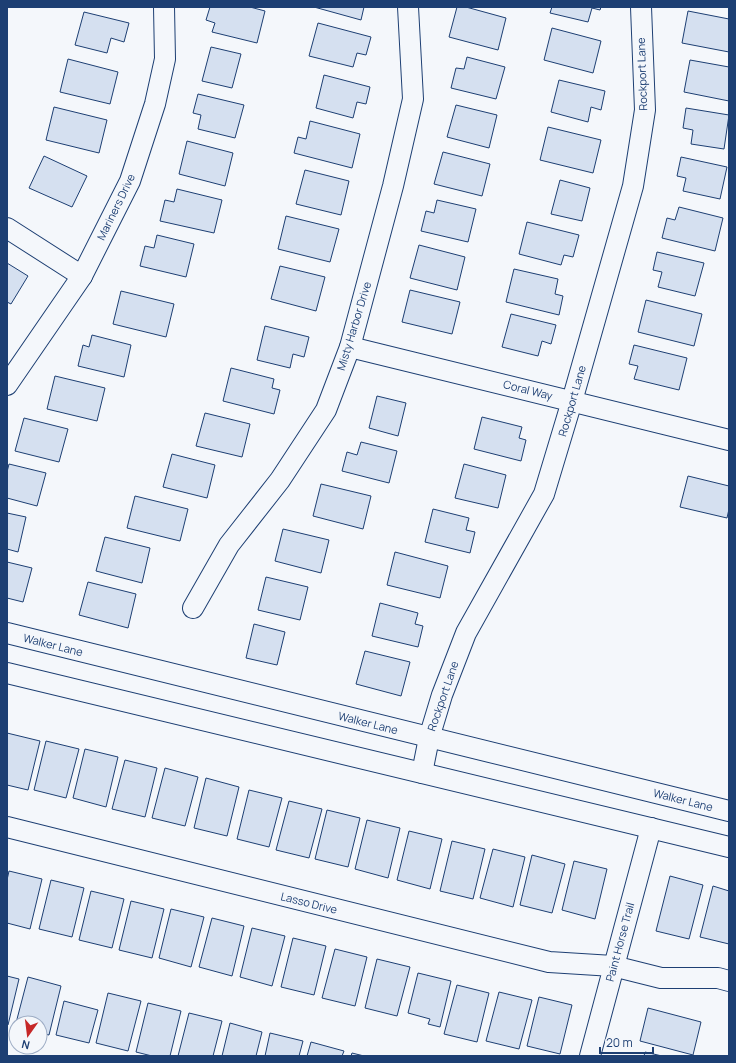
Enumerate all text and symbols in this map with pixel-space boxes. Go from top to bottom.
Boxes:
street label: Rockport Lane [633,37,650,111]
street label: Mariners Drive [93,171,138,243]
street label: Misty Harbor Drive [333,279,374,372]
street label: Rockport Lane [554,363,589,438]
street label: Coral Way [502,376,555,403]
street label: Walker Lane [22,630,85,659]
street label: Rockport Lane [424,658,462,733]
street label: Walker Lane [337,708,400,737]
street label: Walker Lane [652,785,715,814]
street label: Lasso Drive [279,888,339,917]
street label: Paint Horse Trail [602,901,637,983]
north arrow [8,1015,48,1055]
scale bar [600,1029,653,1055]
text: 20 m [606,1034,633,1051]
text: N [20,1037,31,1053]

